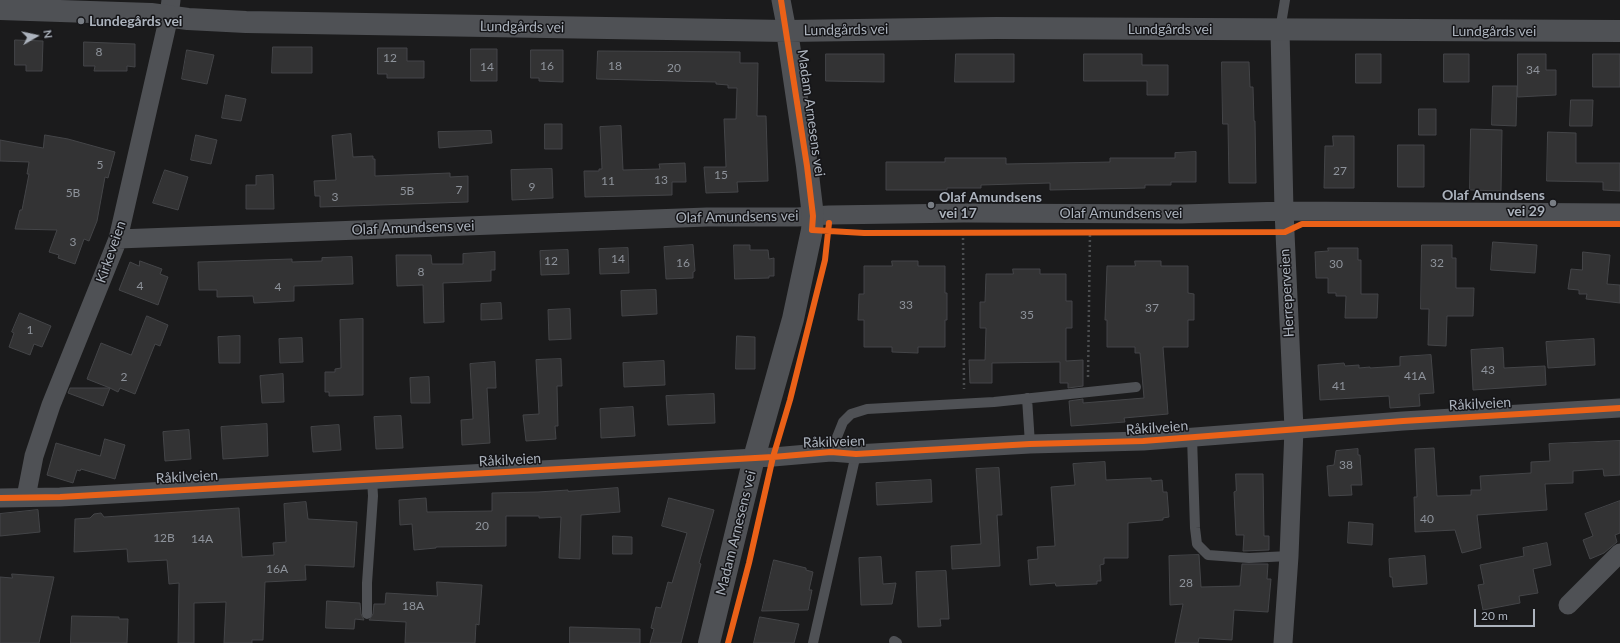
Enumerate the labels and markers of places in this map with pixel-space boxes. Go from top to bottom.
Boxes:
place label: Lundegårds vei [89,13,182,29]
marker: Lundegårds vei [76,16,86,26]
place label: Olaf Amundsens vei 29 [1442,187,1545,220]
place label: Olaf Amundsens vei 17 [939,189,1042,222]
marker: Olaf Amundsens vei 29 [1548,198,1558,208]
marker: Olaf Amundsens vei 17 [926,200,936,210]

